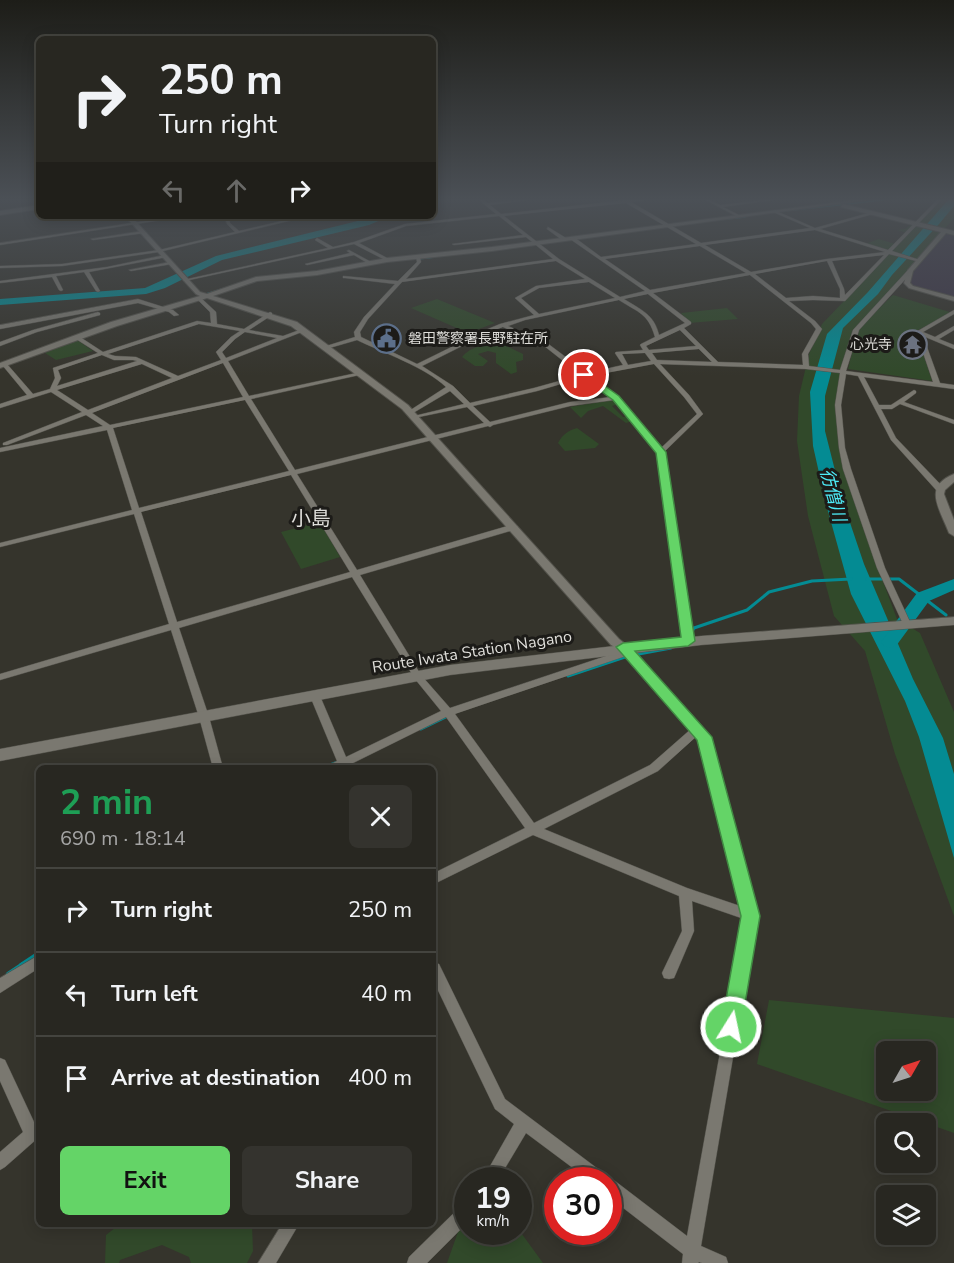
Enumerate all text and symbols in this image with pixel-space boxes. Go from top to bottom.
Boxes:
text: 250 m [159,52,283,109]
icon: right [60,60,138,138]
text: Turn right [159,106,277,143]
icon: left [157,174,190,207]
icon: ahead [220,174,253,207]
icon: right [283,174,316,207]
public building icon: 磐田警察署長野駐在所 [371,322,403,354]
temple icon: 心光寺 [897,328,929,360]
place label: 磐田警察署長野駐在所 [408,329,548,348]
place label: 心光寺 [850,335,892,354]
pin [558,349,609,400]
icon: arrive [567,358,600,391]
water label: 彷僧川 [814,466,852,526]
district label: 小島 [291,505,331,532]
street label: Route Iwata Station Nagano [370,625,574,679]
text: 2 min [60,778,153,827]
button: close [349,785,412,848]
text: 690 m · 18:14 [60,825,186,852]
icon: right [60,894,93,927]
text: Turn right [111,895,212,925]
text: 250 m [348,895,412,925]
icon: left [60,978,93,1011]
text: Turn left [111,979,198,1009]
text: 40 m [361,979,412,1009]
position arrow [699,995,763,1059]
north arrow [876,1041,936,1101]
map controls [876,1041,936,1245]
icon: arrive [60,1062,93,1095]
text: Arrive at destination [111,1063,320,1093]
text: 400 m [348,1063,412,1093]
button: search [876,1113,936,1173]
button: Exit [60,1146,230,1215]
button: Share [242,1146,412,1215]
speed limit sign: 30 [544,1167,622,1245]
text: 19 [475,1178,511,1219]
button: layers [876,1185,936,1245]
text: km/h [476,1211,510,1231]

